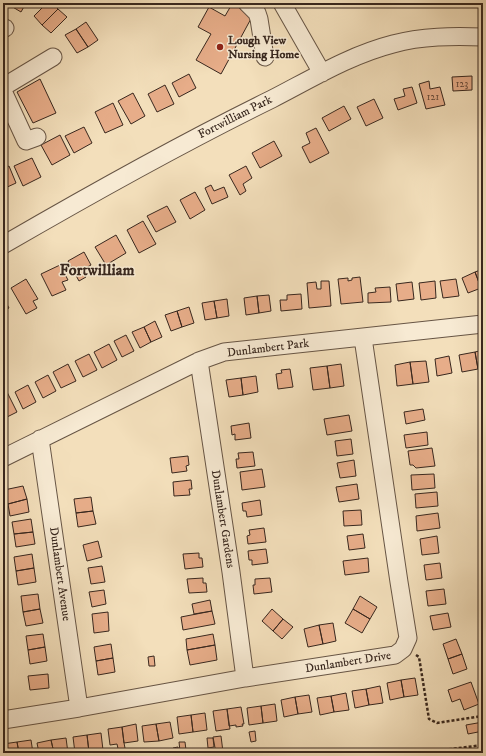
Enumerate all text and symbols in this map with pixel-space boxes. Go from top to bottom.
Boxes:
place label: Lough View Nursing Home [228,33,299,62]
marker: Lough View Nursing Home [215,42,225,52]
house number: 123 [456,78,468,90]
house number: 121 [427,91,439,103]
street label: Fortwilliam Park [195,92,275,142]
district label: Fortwilliam [60,260,134,280]
street label: Dunlambert Park [226,336,310,360]
street label: Dunlambert Gardens [208,469,238,569]
street label: Dunlambert Avenue [46,526,74,622]
street label: Dunlambert Drive [304,648,392,676]

